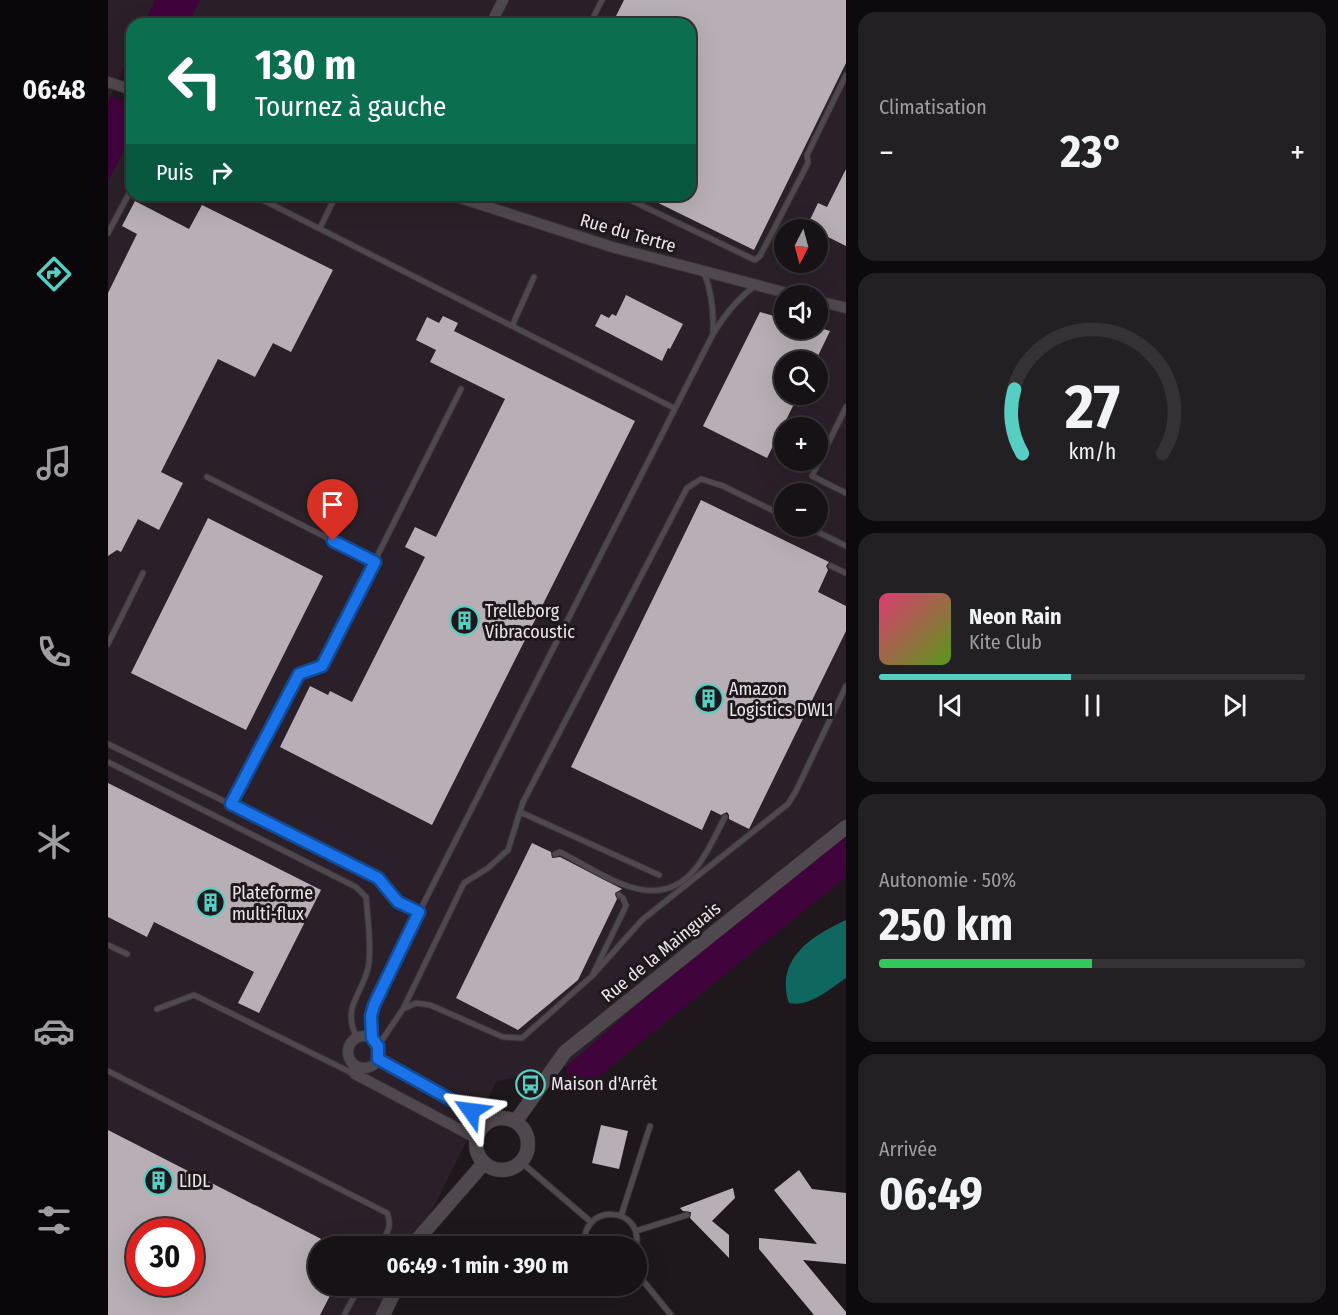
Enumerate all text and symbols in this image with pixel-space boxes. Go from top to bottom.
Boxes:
text: 130 m [255,40,356,90]
icon: left [156,42,234,120]
text: 06:48 [22,74,86,106]
text: Tournez à gauche [255,91,446,123]
text: Climatisation [879,95,987,119]
text: 23° [1060,125,1124,179]
text: − [879,133,894,173]
text: + [1290,133,1305,173]
icon: right [205,156,238,189]
text: Puis [156,159,193,186]
street label: Rue du Tertre [578,209,679,257]
north arrow [774,219,828,273]
map controls [774,219,828,537]
icon: directions [33,253,75,295]
button: sound [774,285,828,339]
button: search [774,351,828,405]
text: 27 [1063,370,1120,445]
button: + [774,417,828,471]
text: km/h [1068,439,1116,465]
icon: music [33,442,75,484]
pin [307,479,358,541]
button: − [774,483,828,537]
icon: arrive [316,488,349,521]
place label: Trelleborg Vibracoustic [485,600,575,643]
text: Neon Rain [969,603,1062,630]
building icon: Trelleborg Vibracoustic [448,605,480,637]
text: Kite Club [969,630,1042,654]
icon: phone [33,631,75,673]
place label: Amazon Logistics DWL1 [729,678,834,721]
building icon: Amazon Logistics DWL1 [692,683,724,715]
icon: previous [934,689,967,722]
icon: pause [1076,689,1109,722]
icon: next [1218,689,1251,722]
icon: climate [33,821,75,863]
text: Autonomie · 50% [879,868,1016,892]
place label: Plateforme multi-flux [232,882,313,925]
building icon: Plateforme multi-flux [195,887,227,919]
street label: Rue de la Mainguais [597,897,725,1007]
text: 250 km [879,898,1013,952]
icon: car [33,1010,75,1052]
bus stop icon: Maison d'Arrêt [514,1068,546,1100]
place label: Maison d'Arrêt [551,1073,657,1095]
position arrow [439,1079,503,1143]
text: Arrivée [879,1137,937,1161]
building icon: LIDL [142,1165,174,1197]
text: 06:49 [879,1167,983,1221]
place label: LIDL [179,1170,210,1192]
icon: filters [33,1199,75,1241]
speed limit sign: 30 [126,1218,204,1296]
text: 06:49 · 1 min · 390 m [387,1252,568,1279]

